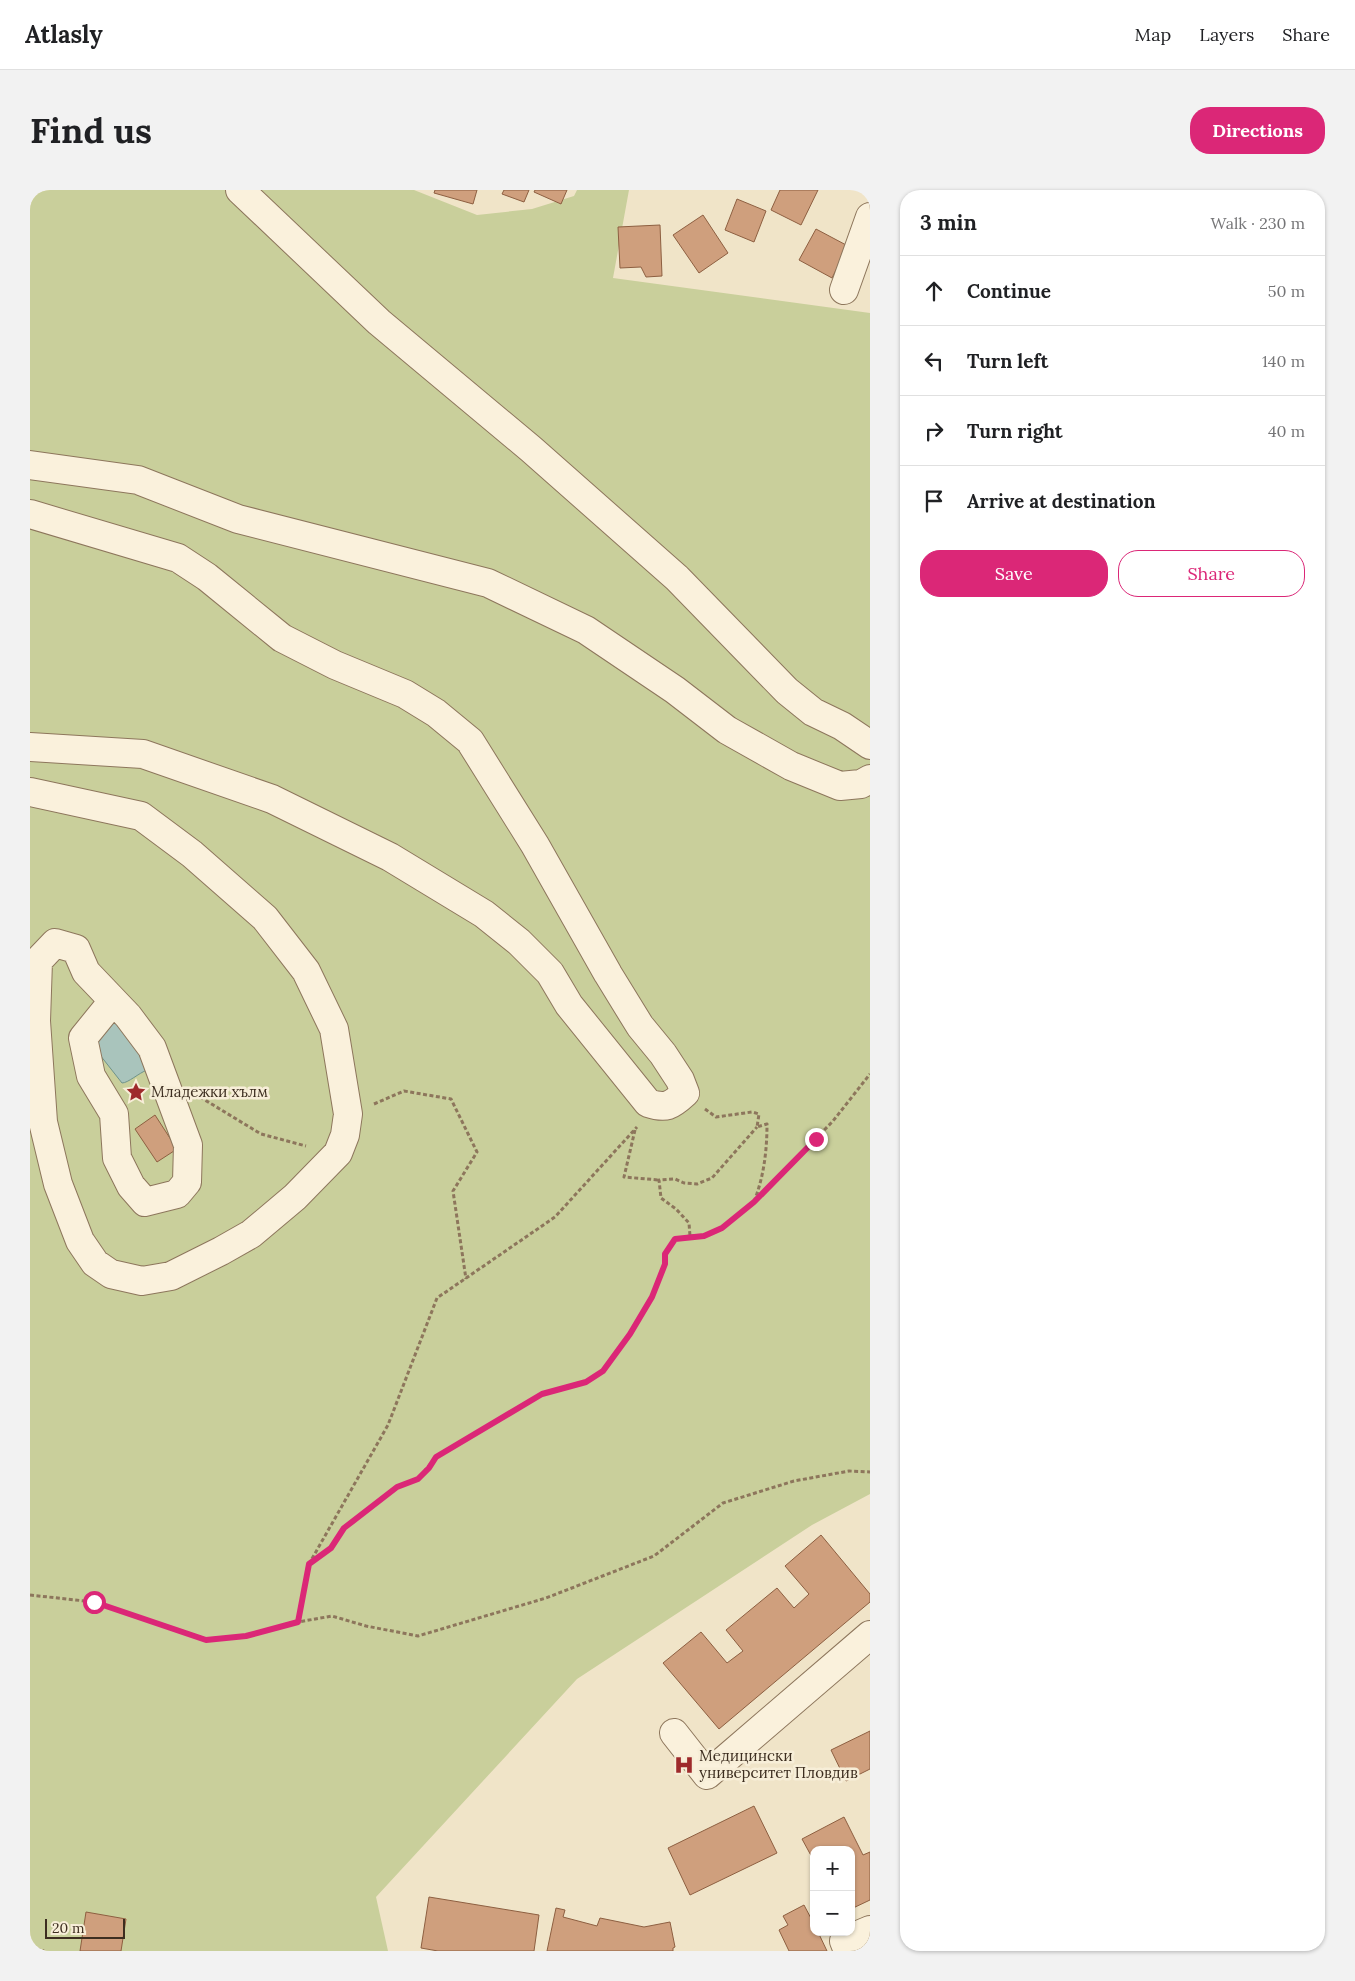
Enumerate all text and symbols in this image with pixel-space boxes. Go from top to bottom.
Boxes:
text: Atlasly [25,19,103,50]
text: Map [1135,23,1171,46]
text: Layers [1199,23,1254,46]
text: Share [1282,23,1330,46]
button: Directions [1190,107,1325,154]
text: Find us [30,108,152,153]
text: 3 min [920,209,977,236]
text: Walk · 230 m [1210,213,1305,233]
icon: ahead [920,277,948,305]
text: Continue [967,279,1051,303]
text: 50 m [1268,281,1305,301]
icon: left [920,347,948,375]
text: Turn left [967,349,1048,373]
text: 140 m [1262,351,1305,371]
icon: right [920,417,948,445]
text: Turn right [967,419,1063,443]
text: 40 m [1268,421,1305,441]
icon: arrive [920,487,948,515]
text: Arrive at destination [967,489,1156,513]
button: Save [920,550,1108,597]
button: Share [1118,550,1305,597]
place icon: Младежки хълм [125,1081,147,1103]
place label: Младежки хълм [151,1082,268,1101]
route end [805,1128,828,1151]
route start [83,1591,106,1614]
place label: Медицински университет Пловдив [699,1746,858,1782]
hospital icon: Медицински университет Пловдив [673,1754,695,1776]
map controls [810,1846,855,1936]
button: + [810,1846,855,1891]
button: − [810,1891,855,1936]
scale bar [45,1916,125,1939]
text: 20 m [52,1919,84,1937]

